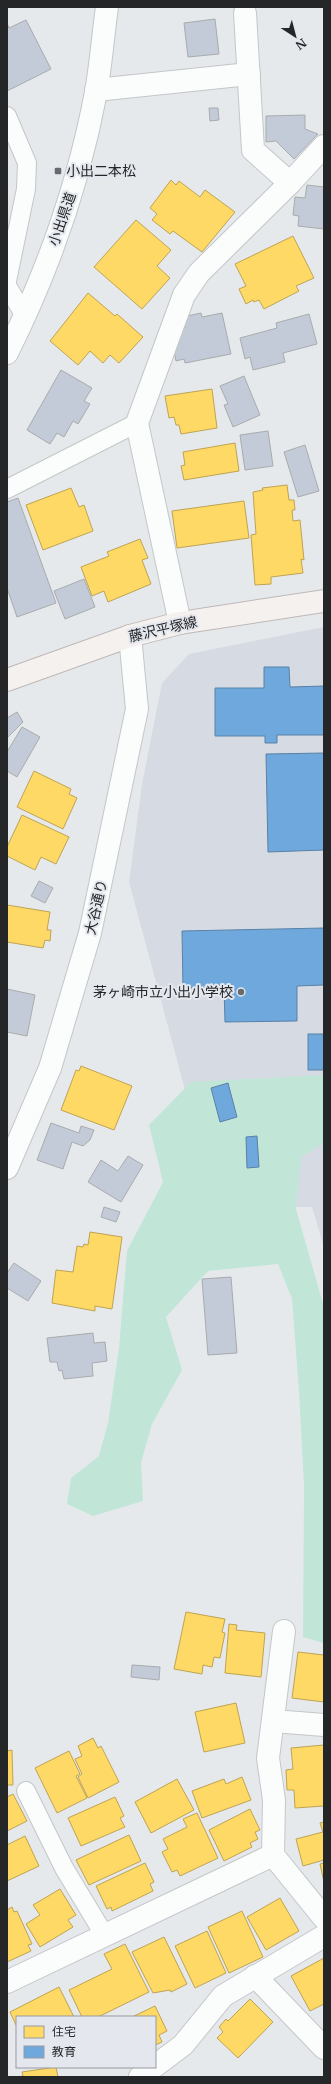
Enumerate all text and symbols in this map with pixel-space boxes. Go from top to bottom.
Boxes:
north arrow [275,16,315,56]
text: N [292,35,309,53]
place label: 小出二本松 [66,162,136,180]
marker: 小出二本松 [53,166,63,176]
street label: 小出県道 [44,190,80,248]
street label: 藤沢平塚線 [127,612,199,646]
street label: 大谷通り [81,878,111,936]
place label: 茅ヶ崎市立小出小学校 [93,983,233,1001]
marker: 茅ヶ崎市立小出小学校 [236,987,246,997]
legend [16,2016,156,2068]
text: 住宅 [52,2024,76,2039]
text: 教育 [52,2044,76,2059]

